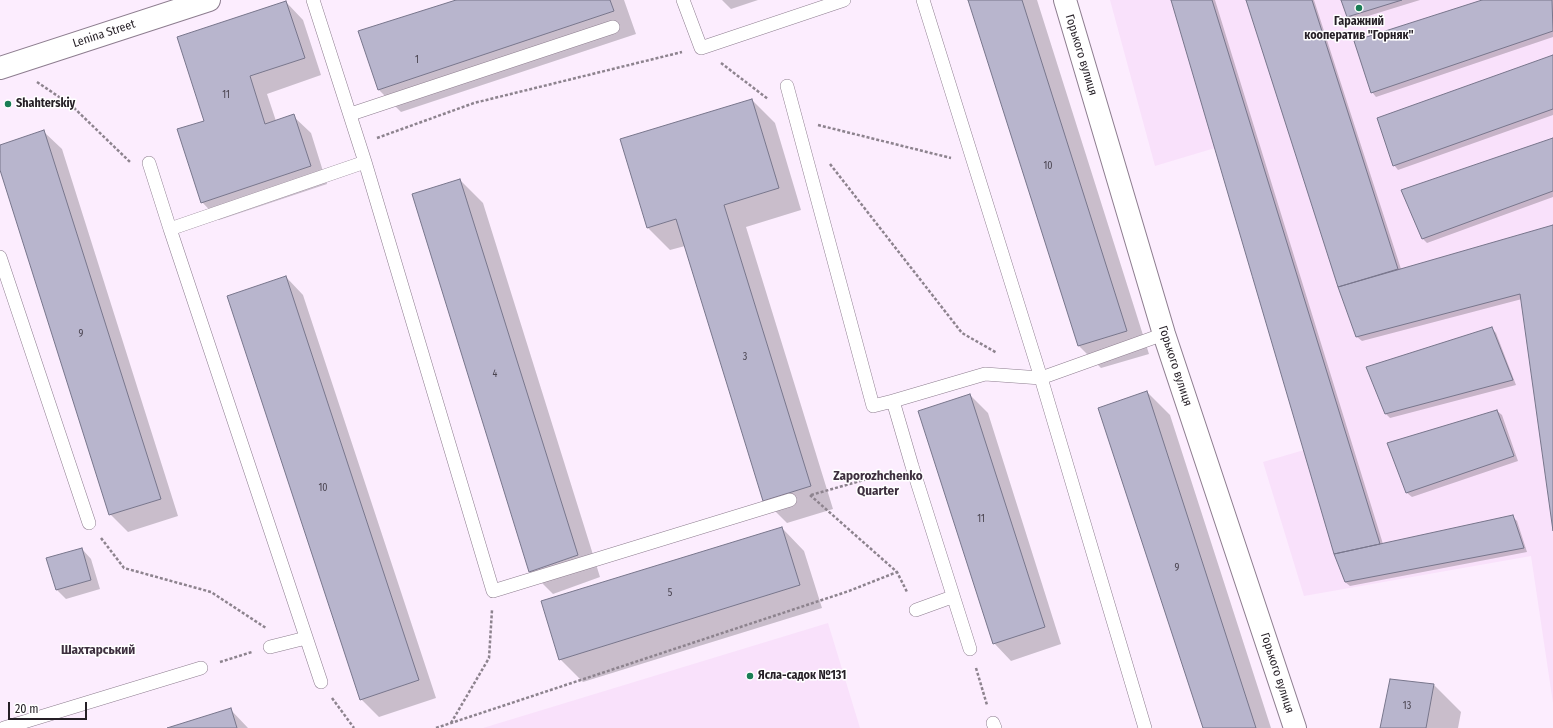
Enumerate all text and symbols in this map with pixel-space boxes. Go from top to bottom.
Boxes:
marker: Гаражний кооператив "Горняк" [1354,3,1364,13]
street label: Горького вулиця [1062,13,1100,97]
place label: Гаражний кооператив "Горняк" [1304,15,1414,43]
street label: Lenina Street [71,17,137,51]
house number: 1 [415,54,419,66]
house number: 11 [222,89,230,101]
place label: Shahterskiy [16,97,75,111]
marker: Shahterskiy [3,99,13,109]
house number: 10 [1043,160,1053,172]
street label: Горького вулиця [1155,324,1195,408]
house number: 9 [79,328,83,340]
house number: 3 [743,351,747,363]
house number: 4 [493,368,497,380]
district label: Zaporozhchenko Quarter [833,468,923,499]
house number: 10 [318,482,328,494]
house number: 11 [977,513,985,525]
house number: 9 [1175,562,1179,574]
house number: 5 [668,587,672,599]
street label: Горького вулиця [1257,631,1297,715]
district label: Шахтарський [61,642,135,658]
place label: Ясла-садок №131 [758,669,846,683]
marker: Ясла-садок №131 [745,671,755,681]
scale bar [10,694,89,720]
house number: 13 [1403,700,1411,712]
text: 20 m [15,702,39,716]

